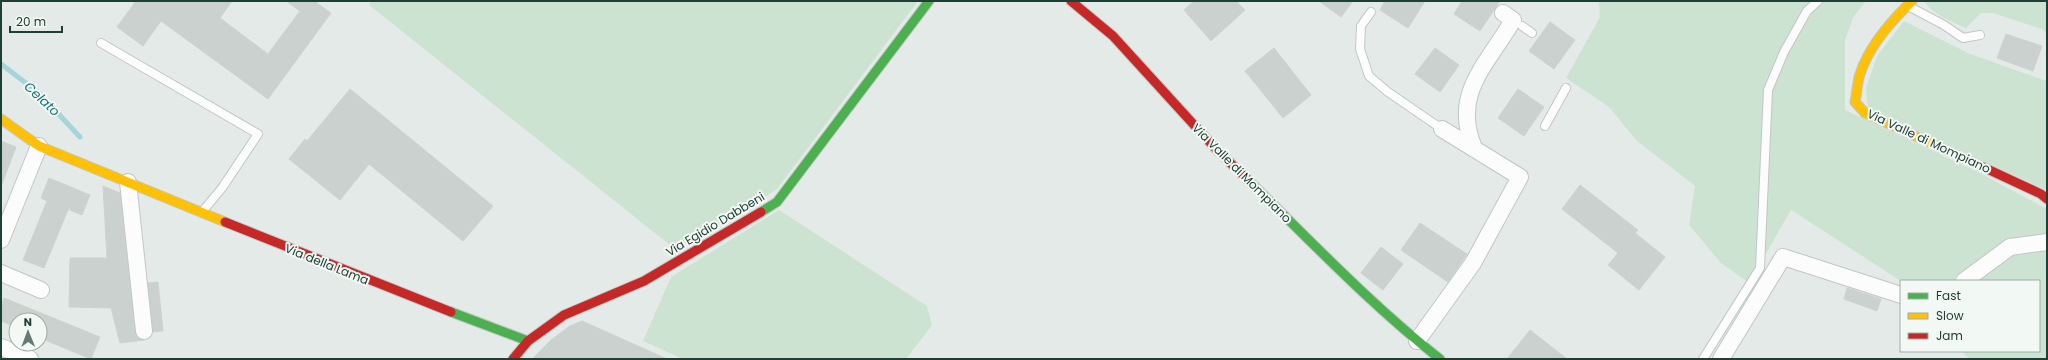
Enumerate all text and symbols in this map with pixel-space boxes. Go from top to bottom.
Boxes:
scale bar [10,8,62,34]
text: 20 m [16,13,46,30]
water label: Celato [20,77,64,121]
street label: Via Valle di Mompiano [1865,105,1994,177]
street label: Via Valle di Mompiano [1188,119,1296,227]
street label: Via Egidio Dabbeni [662,188,768,260]
street label: Via della Lama [283,239,371,289]
legend [1900,280,2040,352]
text: Fast [1936,287,1961,304]
text: Slow [1936,307,1964,324]
north arrow [8,312,48,352]
text: N [24,314,32,330]
text: Jam [1936,327,1963,344]

